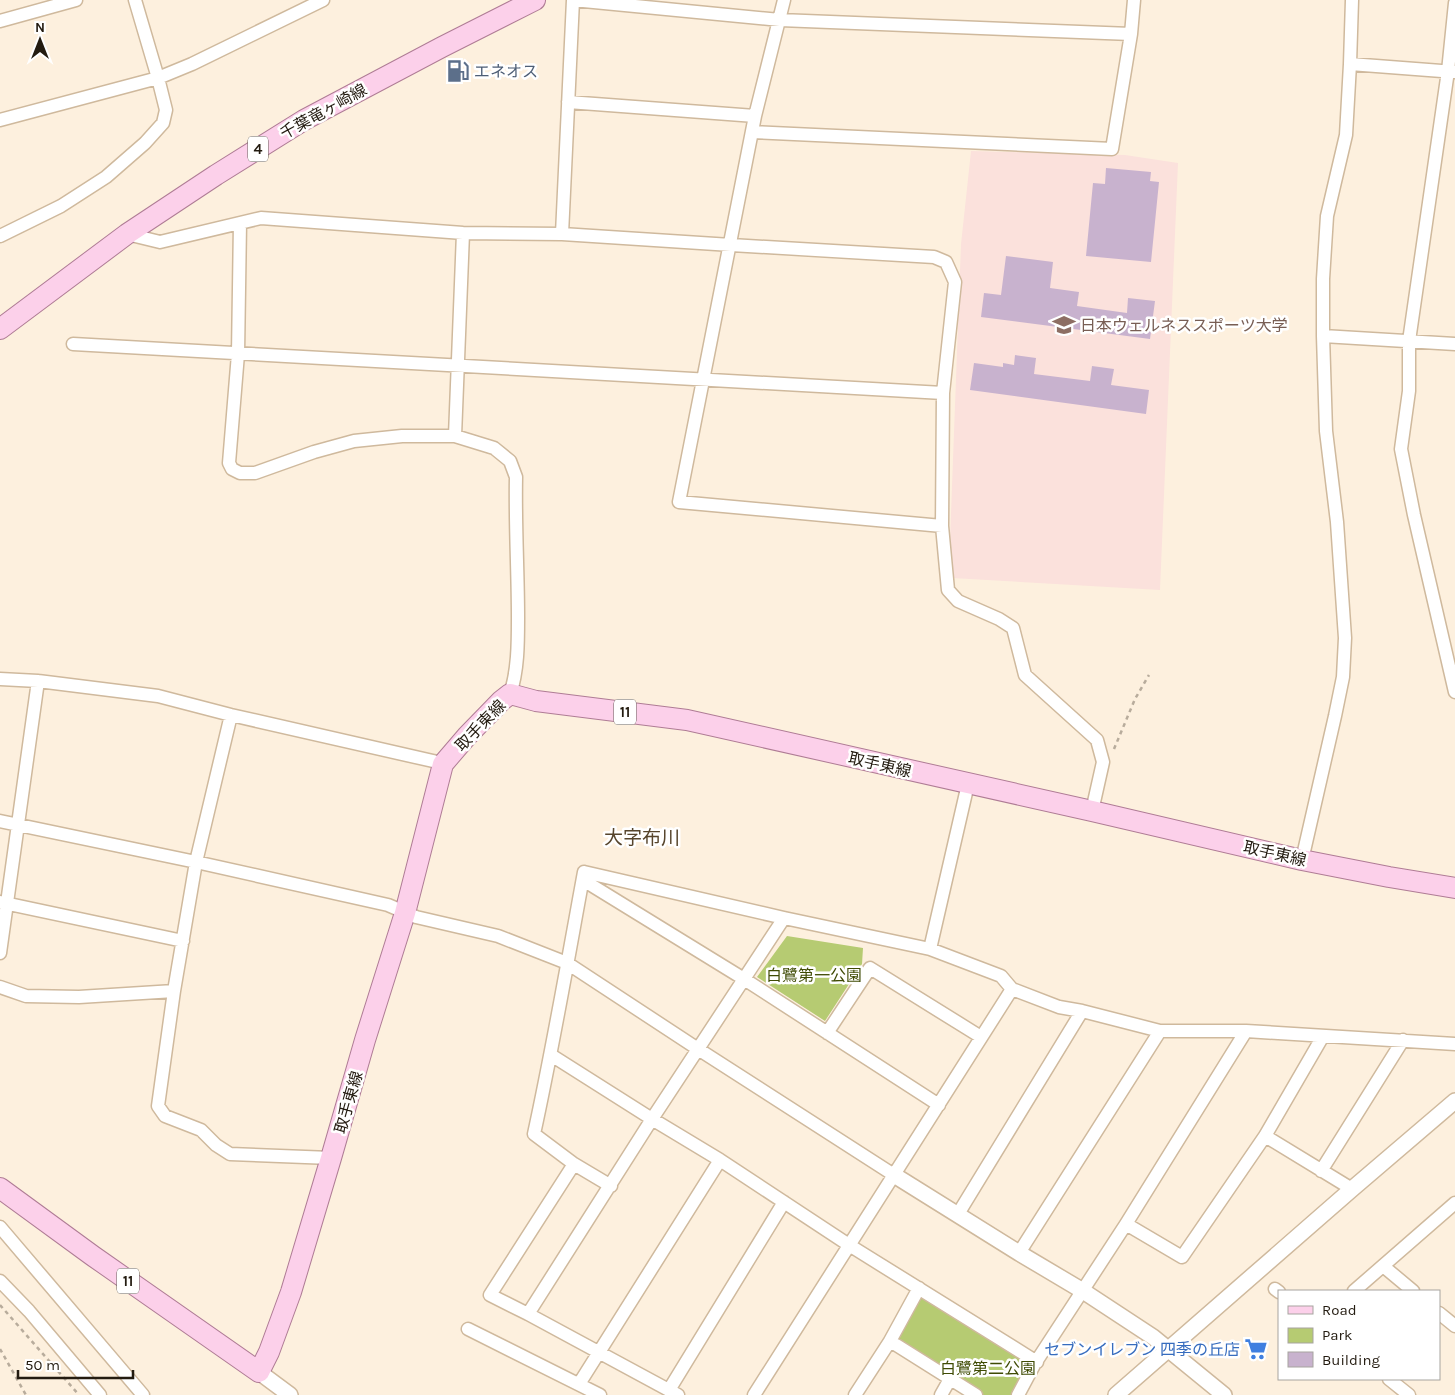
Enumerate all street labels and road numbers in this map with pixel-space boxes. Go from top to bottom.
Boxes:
street label: 千葉竜ヶ崎線 [277,80,370,143]
road number: 4 [248,136,268,162]
street label: 取手東線 [451,696,509,755]
road number: 11 [614,700,636,724]
street label: 取手東線 [847,748,913,781]
street label: 取手東線 [1242,837,1308,870]
street label: 取手東線 [331,1069,366,1136]
road number: 11 [117,1268,139,1294]

